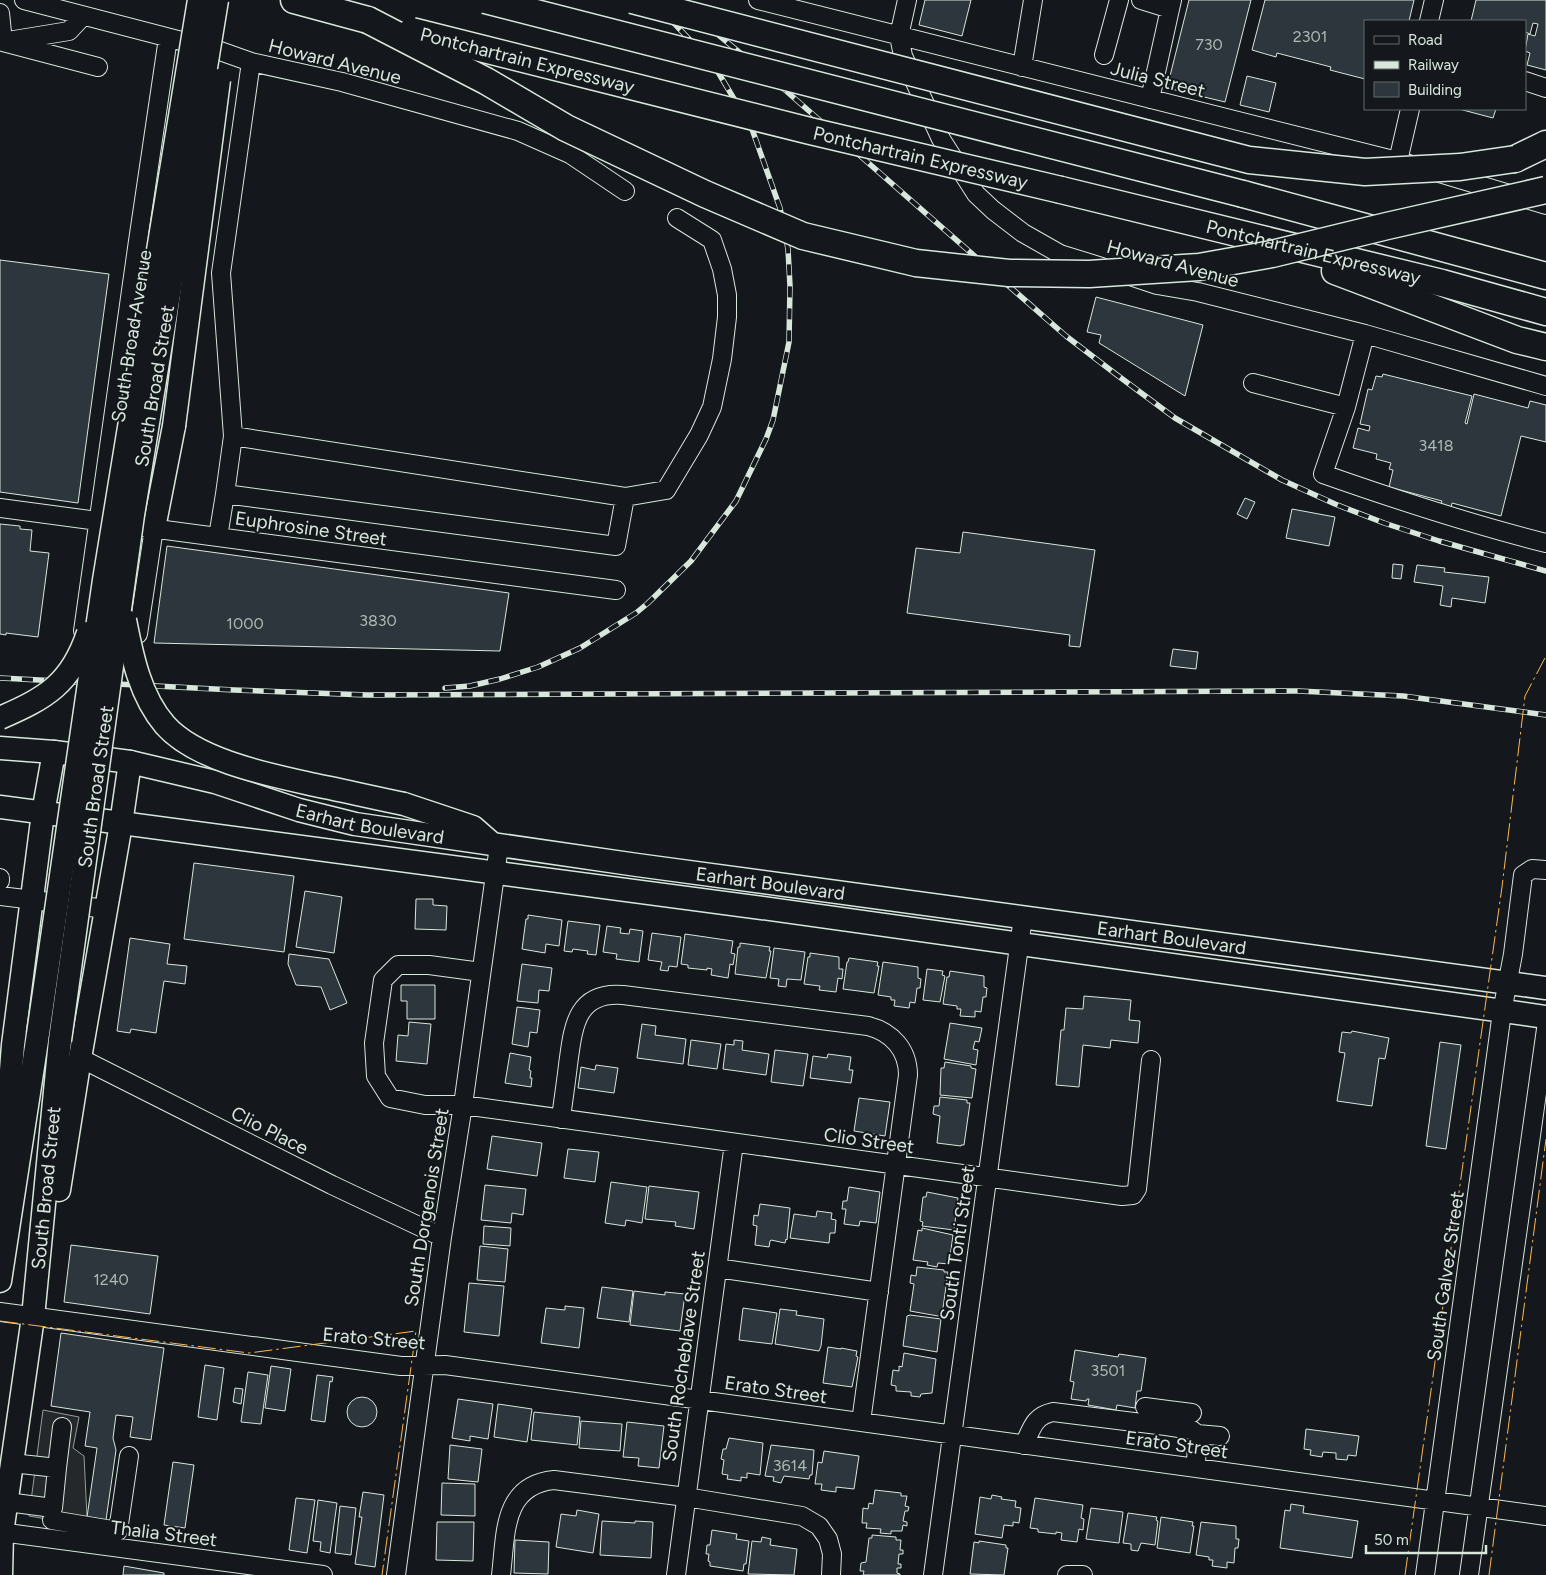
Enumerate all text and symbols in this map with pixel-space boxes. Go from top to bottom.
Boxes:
legend [1364,20,1526,110]
street label: Pontchartrain Expressway [418,23,637,98]
house number: 2301 [1293,27,1327,46]
text: Road [1408,31,1443,49]
street label: Howard Avenue [266,34,404,89]
house number: 730 [1195,35,1223,54]
text: Railway [1408,56,1459,74]
street label: Julia Street [1108,57,1208,102]
text: Building [1408,81,1462,99]
street label: Pontchartrain Expressway [811,121,1030,194]
street label: Pontchartrain Expressway [1204,215,1423,289]
street label: Howard Avenue [1104,235,1241,292]
street label: South Broad Avenue [106,248,157,424]
street label: South Broad Street [130,303,179,468]
house number: 3418 [1418,436,1454,455]
street label: Euphrosine Street [233,506,388,551]
house number: 3830 [359,611,397,630]
house number: 1000 [226,614,264,633]
street label: South Broad Street [73,704,118,869]
street label: Earhart Boulevard [293,799,446,849]
street label: Earhart Boulevard [694,862,846,905]
street label: Earhart Boulevard [1096,916,1248,959]
street label: Clio Place [227,1101,312,1160]
street label: South Broad Street [27,1105,65,1270]
street label: South Dorgenois Street [399,1106,454,1308]
street label: Clio Street [822,1123,916,1158]
street label: South Tonti Street [935,1164,980,1322]
street label: South Galvez Street [1422,1190,1469,1363]
street label: South Rocheblave Street [657,1249,710,1463]
house number: 1240 [93,1270,129,1289]
street label: Erato Street [321,1323,426,1354]
house number: 3501 [1091,1361,1125,1380]
street label: Erato Street [723,1371,829,1408]
street label: Erato Street [1124,1426,1230,1463]
house number: 3614 [773,1456,807,1475]
street label: Thalia Street [109,1516,218,1551]
scale bar [1366,1522,1486,1554]
text: 50 m [1374,1531,1409,1549]

